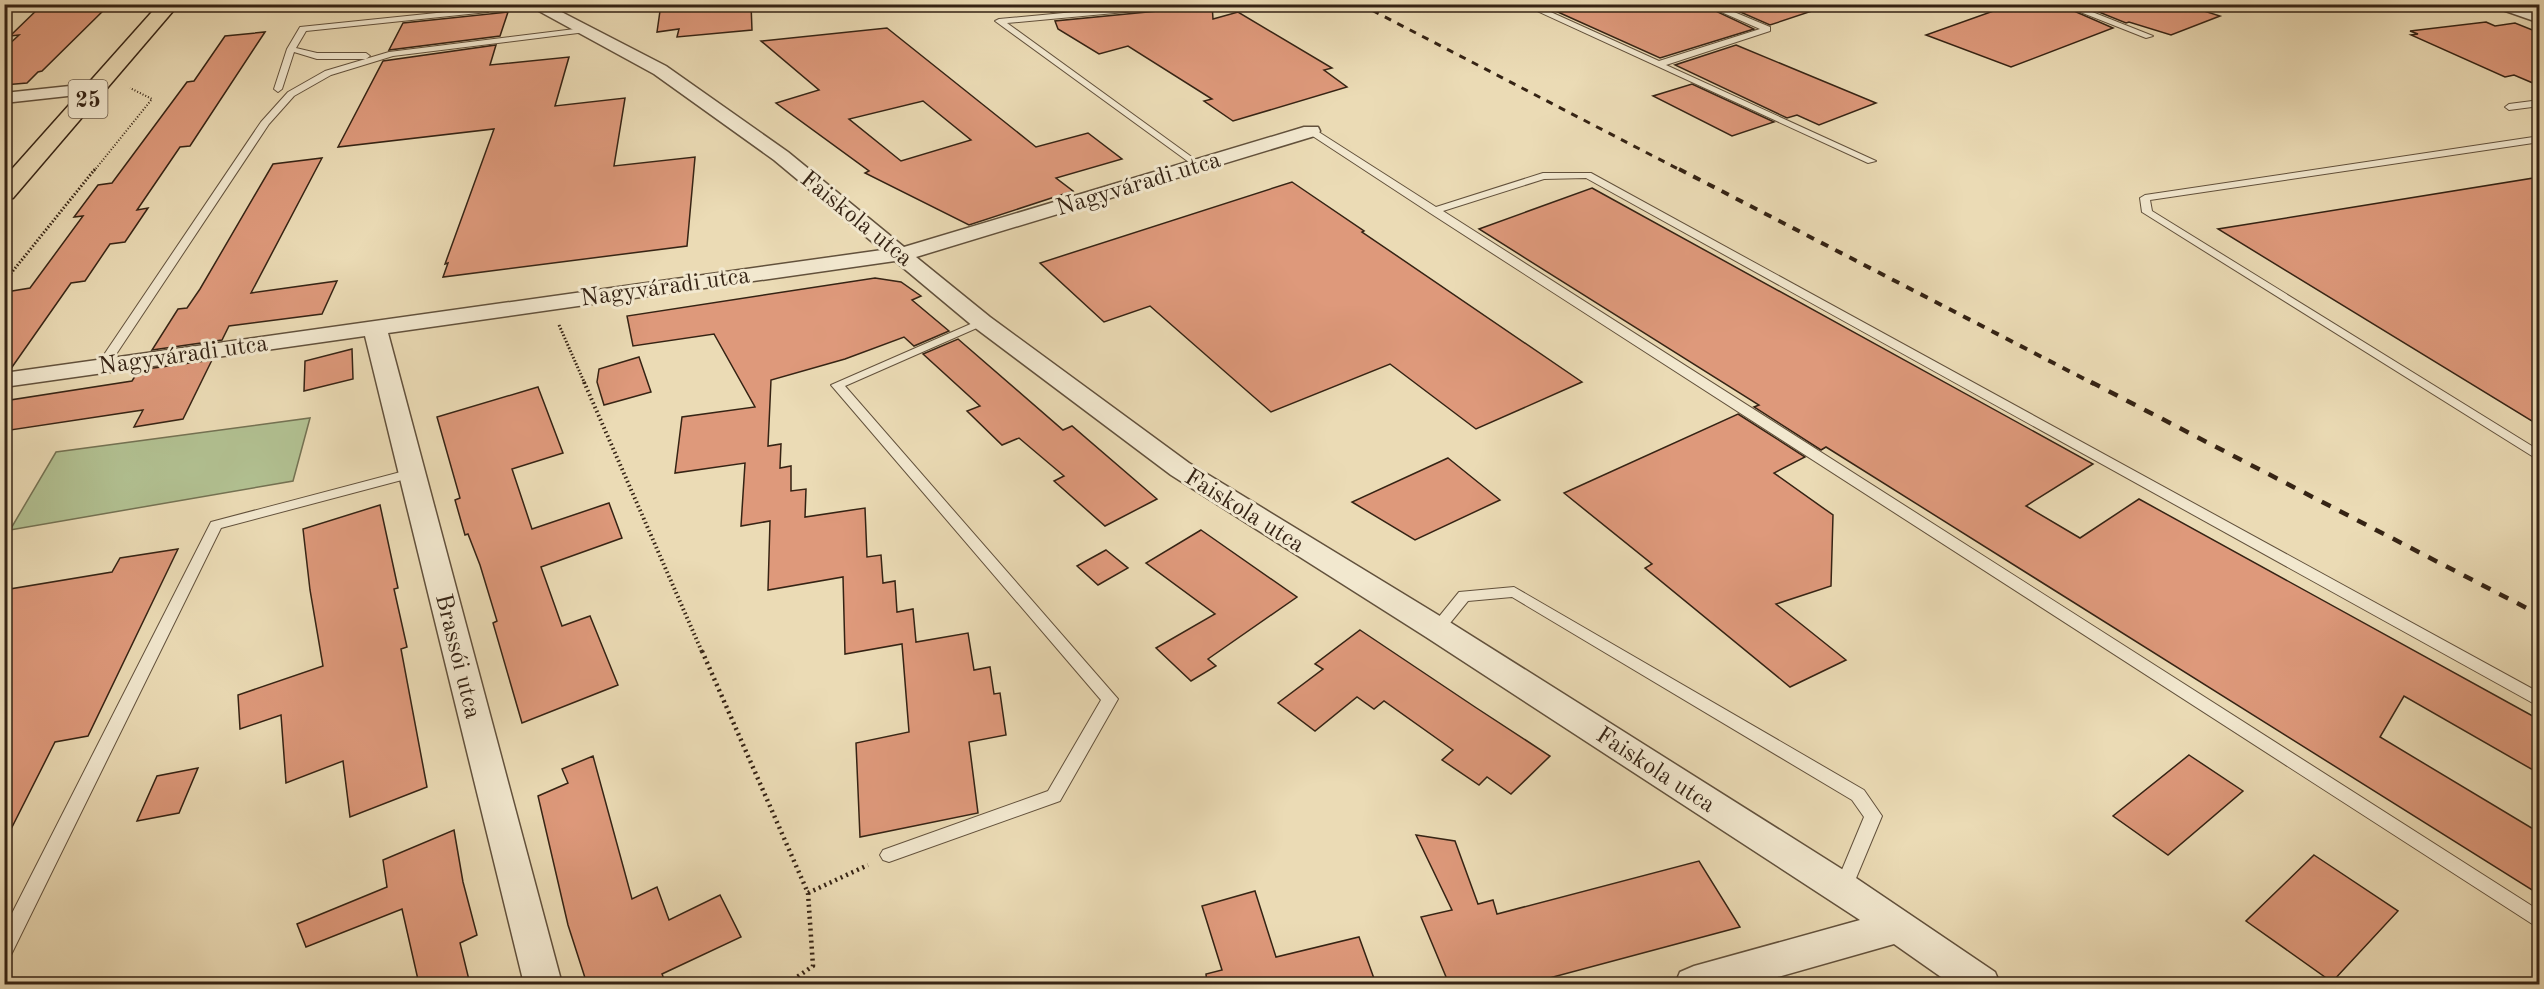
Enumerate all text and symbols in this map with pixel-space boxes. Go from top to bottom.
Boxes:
road number: 25 [68,80,107,118]
street label: Nagyváradi utca [1053,148,1224,221]
street label: Faiskola utca [795,167,916,272]
street label: Nagyváradi utca [579,264,752,312]
street label: Nagyváradi utca [97,332,270,380]
street label: Faiskola utca [1180,465,1308,558]
street label: Brassói utca [430,592,484,721]
street label: Faiskola utca [1591,723,1719,818]

